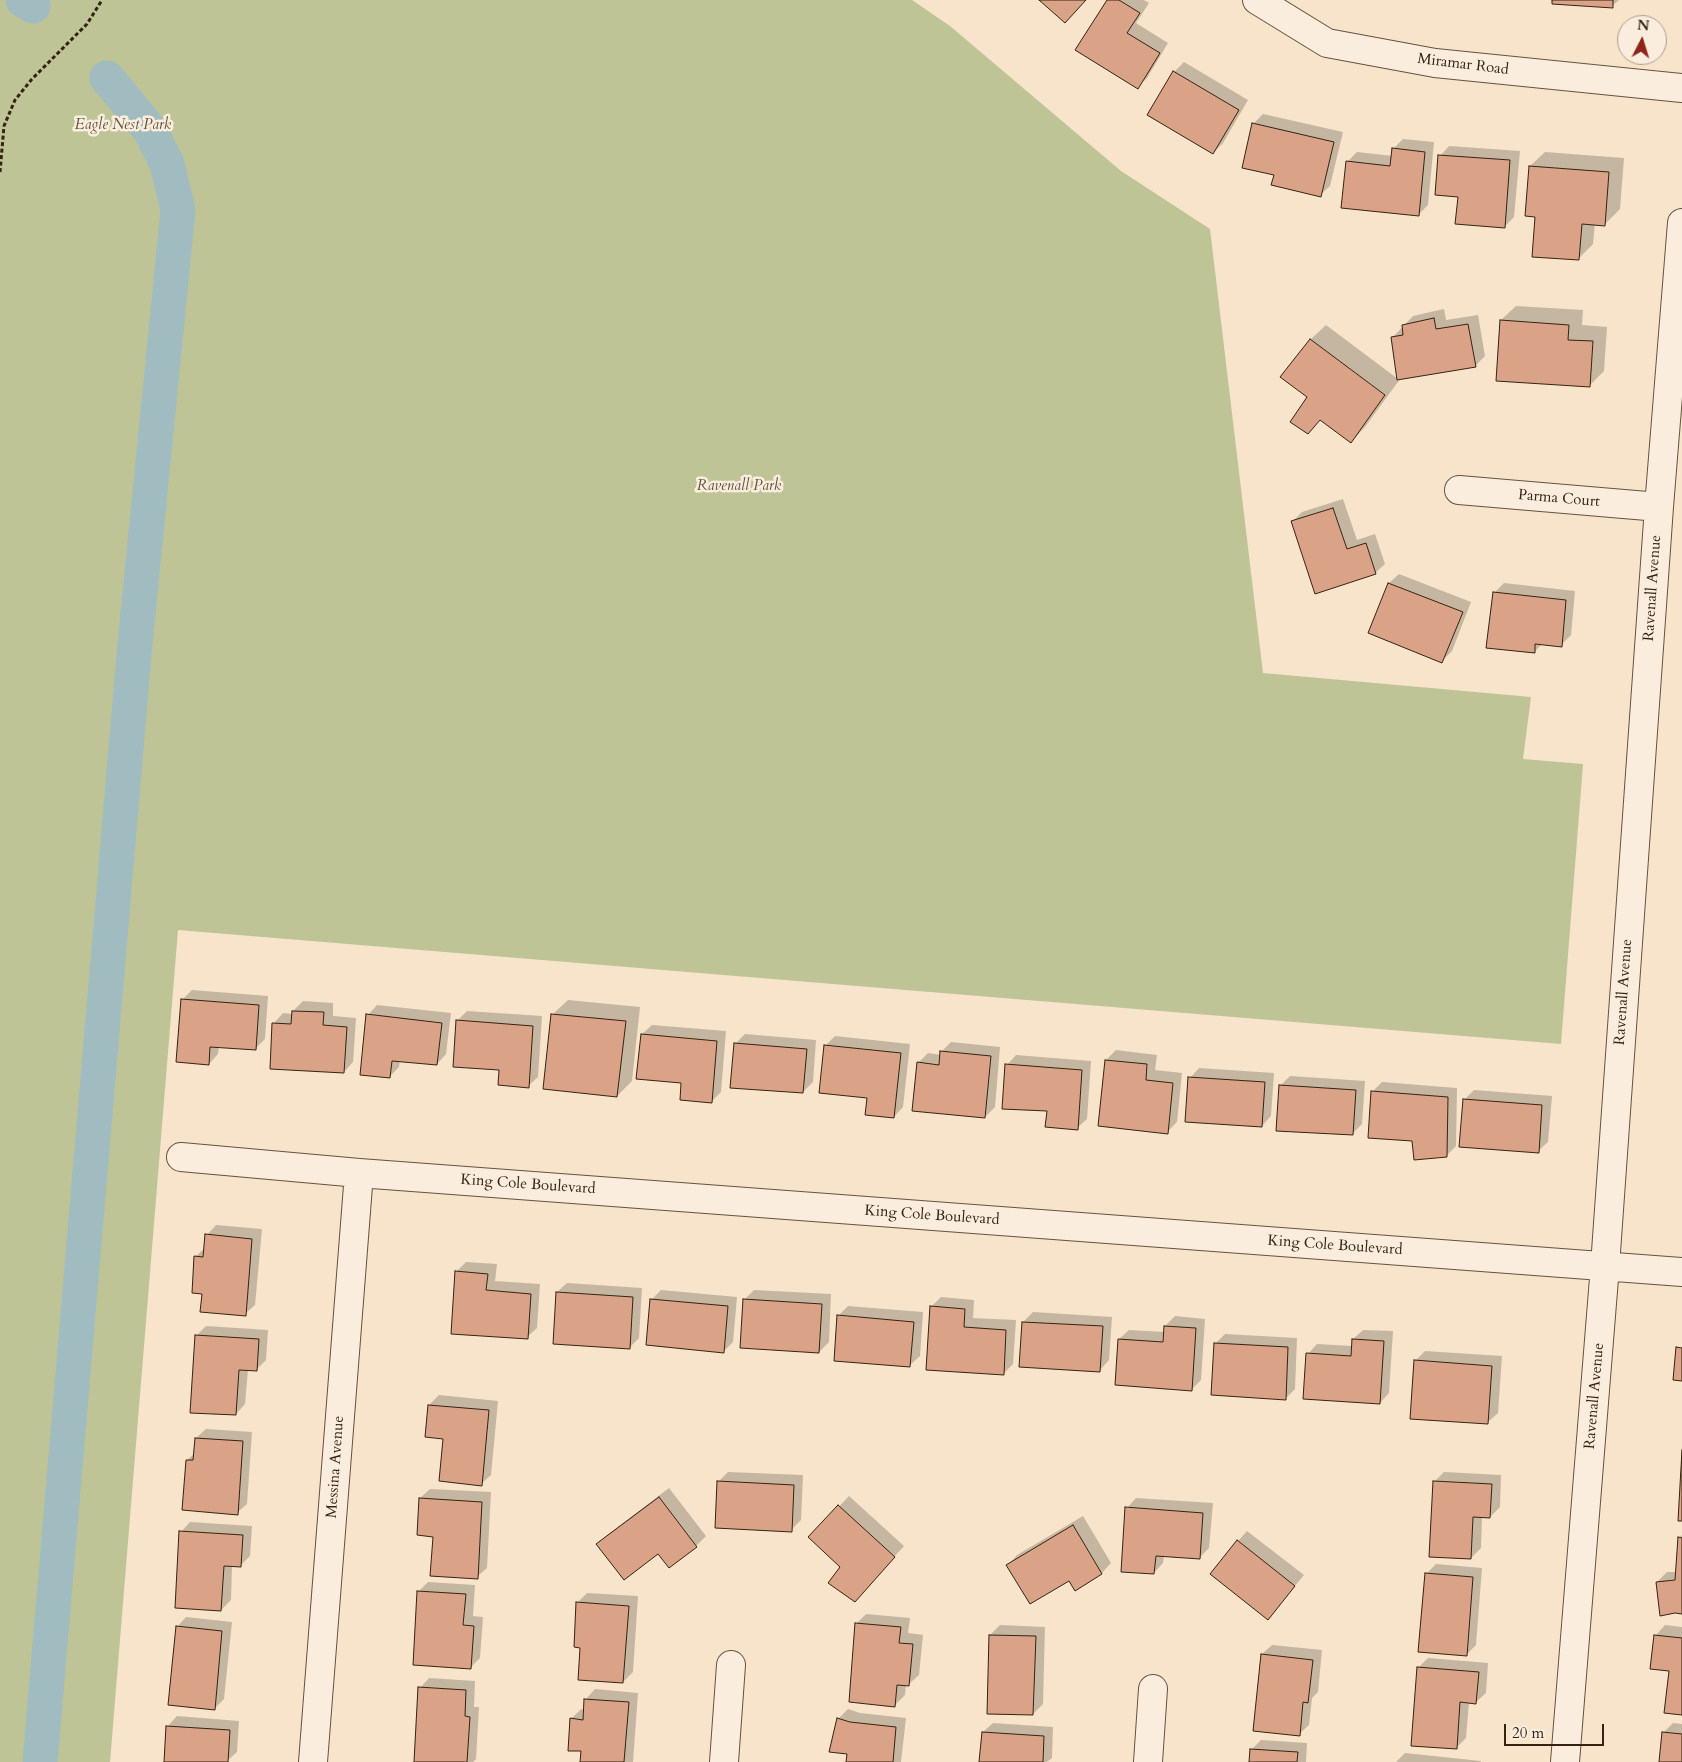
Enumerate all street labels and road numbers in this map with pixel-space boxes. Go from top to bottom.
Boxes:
street label: Miramar Road [1416,50,1510,80]
street label: Parma Court [1517,486,1601,512]
street label: Ravenall Avenue [1640,534,1666,642]
street label: Ravenall Avenue [1611,938,1637,1046]
street label: King Cole Boulevard [460,1171,596,1199]
street label: King Cole Boulevard [864,1202,1000,1230]
street label: King Cole Boulevard [1267,1232,1403,1260]
street label: Ravenall Avenue [1581,1342,1609,1450]
street label: Messina Avenue [323,1415,349,1519]

